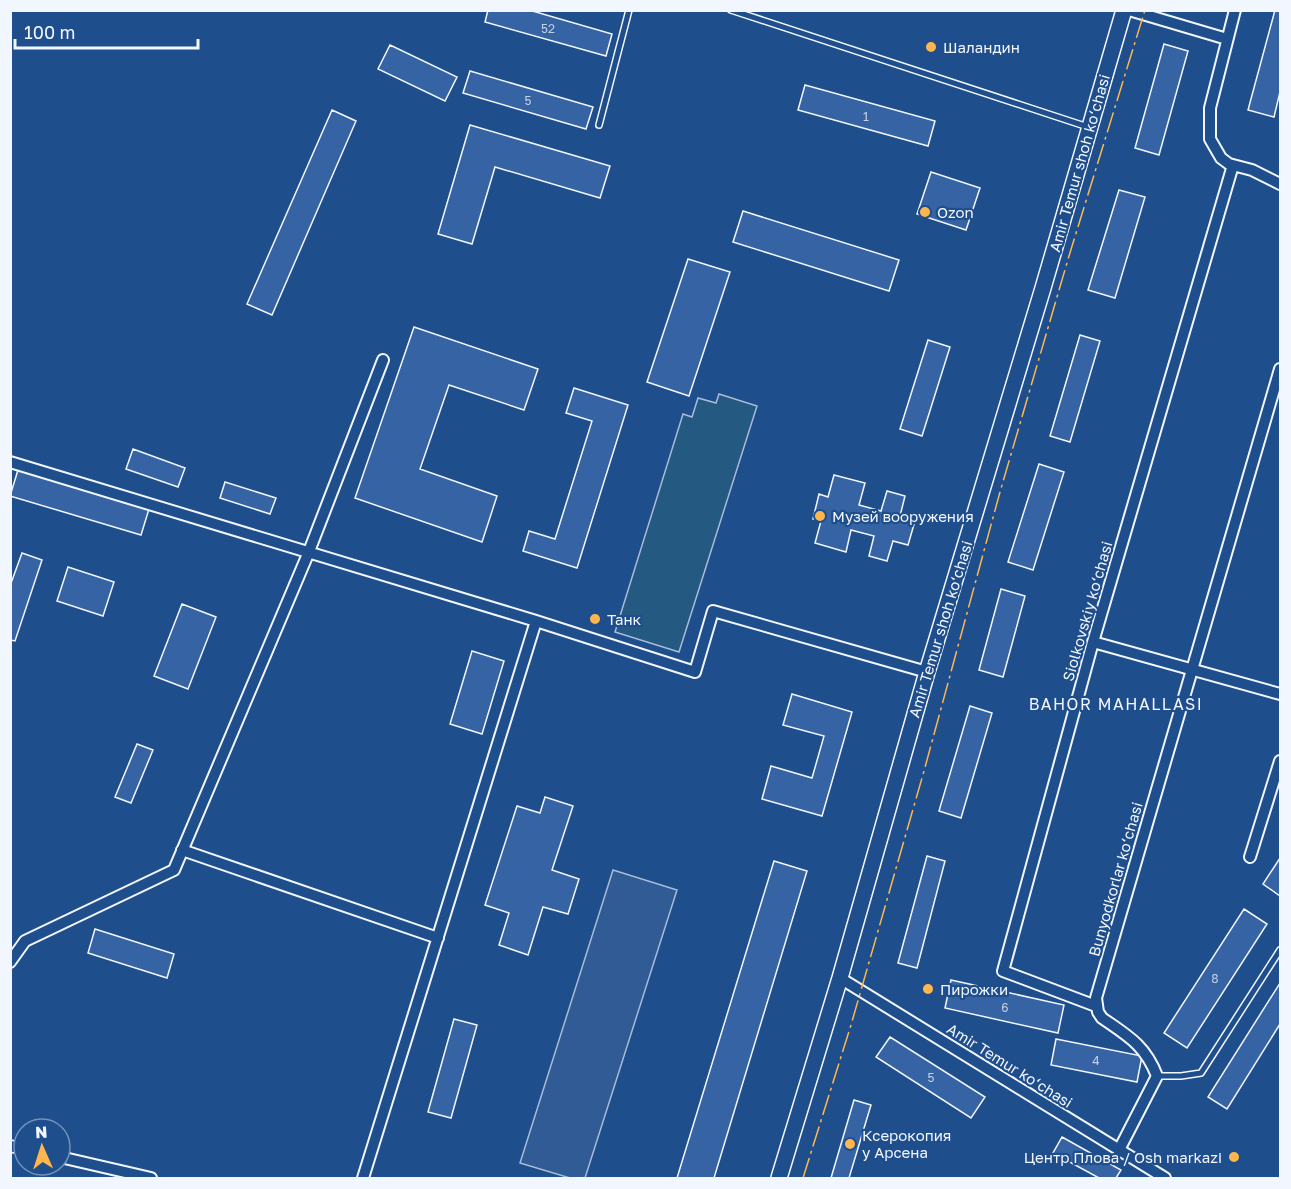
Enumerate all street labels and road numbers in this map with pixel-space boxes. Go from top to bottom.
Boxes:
street label: Amir Temur shoh ko‘chasi [1045,72,1113,254]
street label: Amir Temur shoh ko‘chasi [904,538,976,720]
street label: Siolkovskiy ko‘chasi [1058,539,1116,683]
street label: Bunyodkorlar ko‘chasi [1084,800,1146,958]
street label: Amir Temur ko‘chasi [944,1019,1076,1111]

